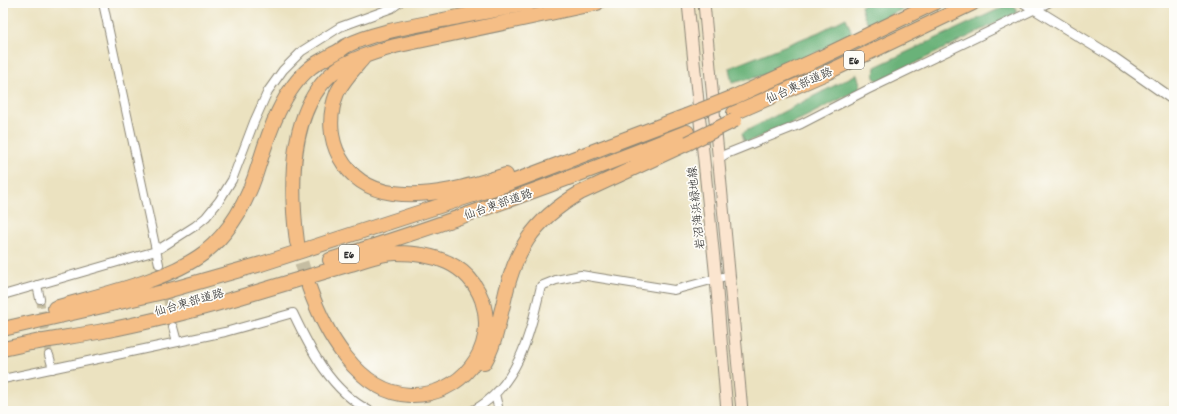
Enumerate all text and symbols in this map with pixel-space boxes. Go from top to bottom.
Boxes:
road number: E6 [844,51,864,69]
street label: 仙台東部道路 [763,64,836,109]
street label: 岩沼海浜緑地線 [685,165,710,251]
street label: 仙台東部道路 [462,186,535,225]
road number: E6 [339,245,359,263]
street label: 仙台東部道路 [152,285,226,322]

